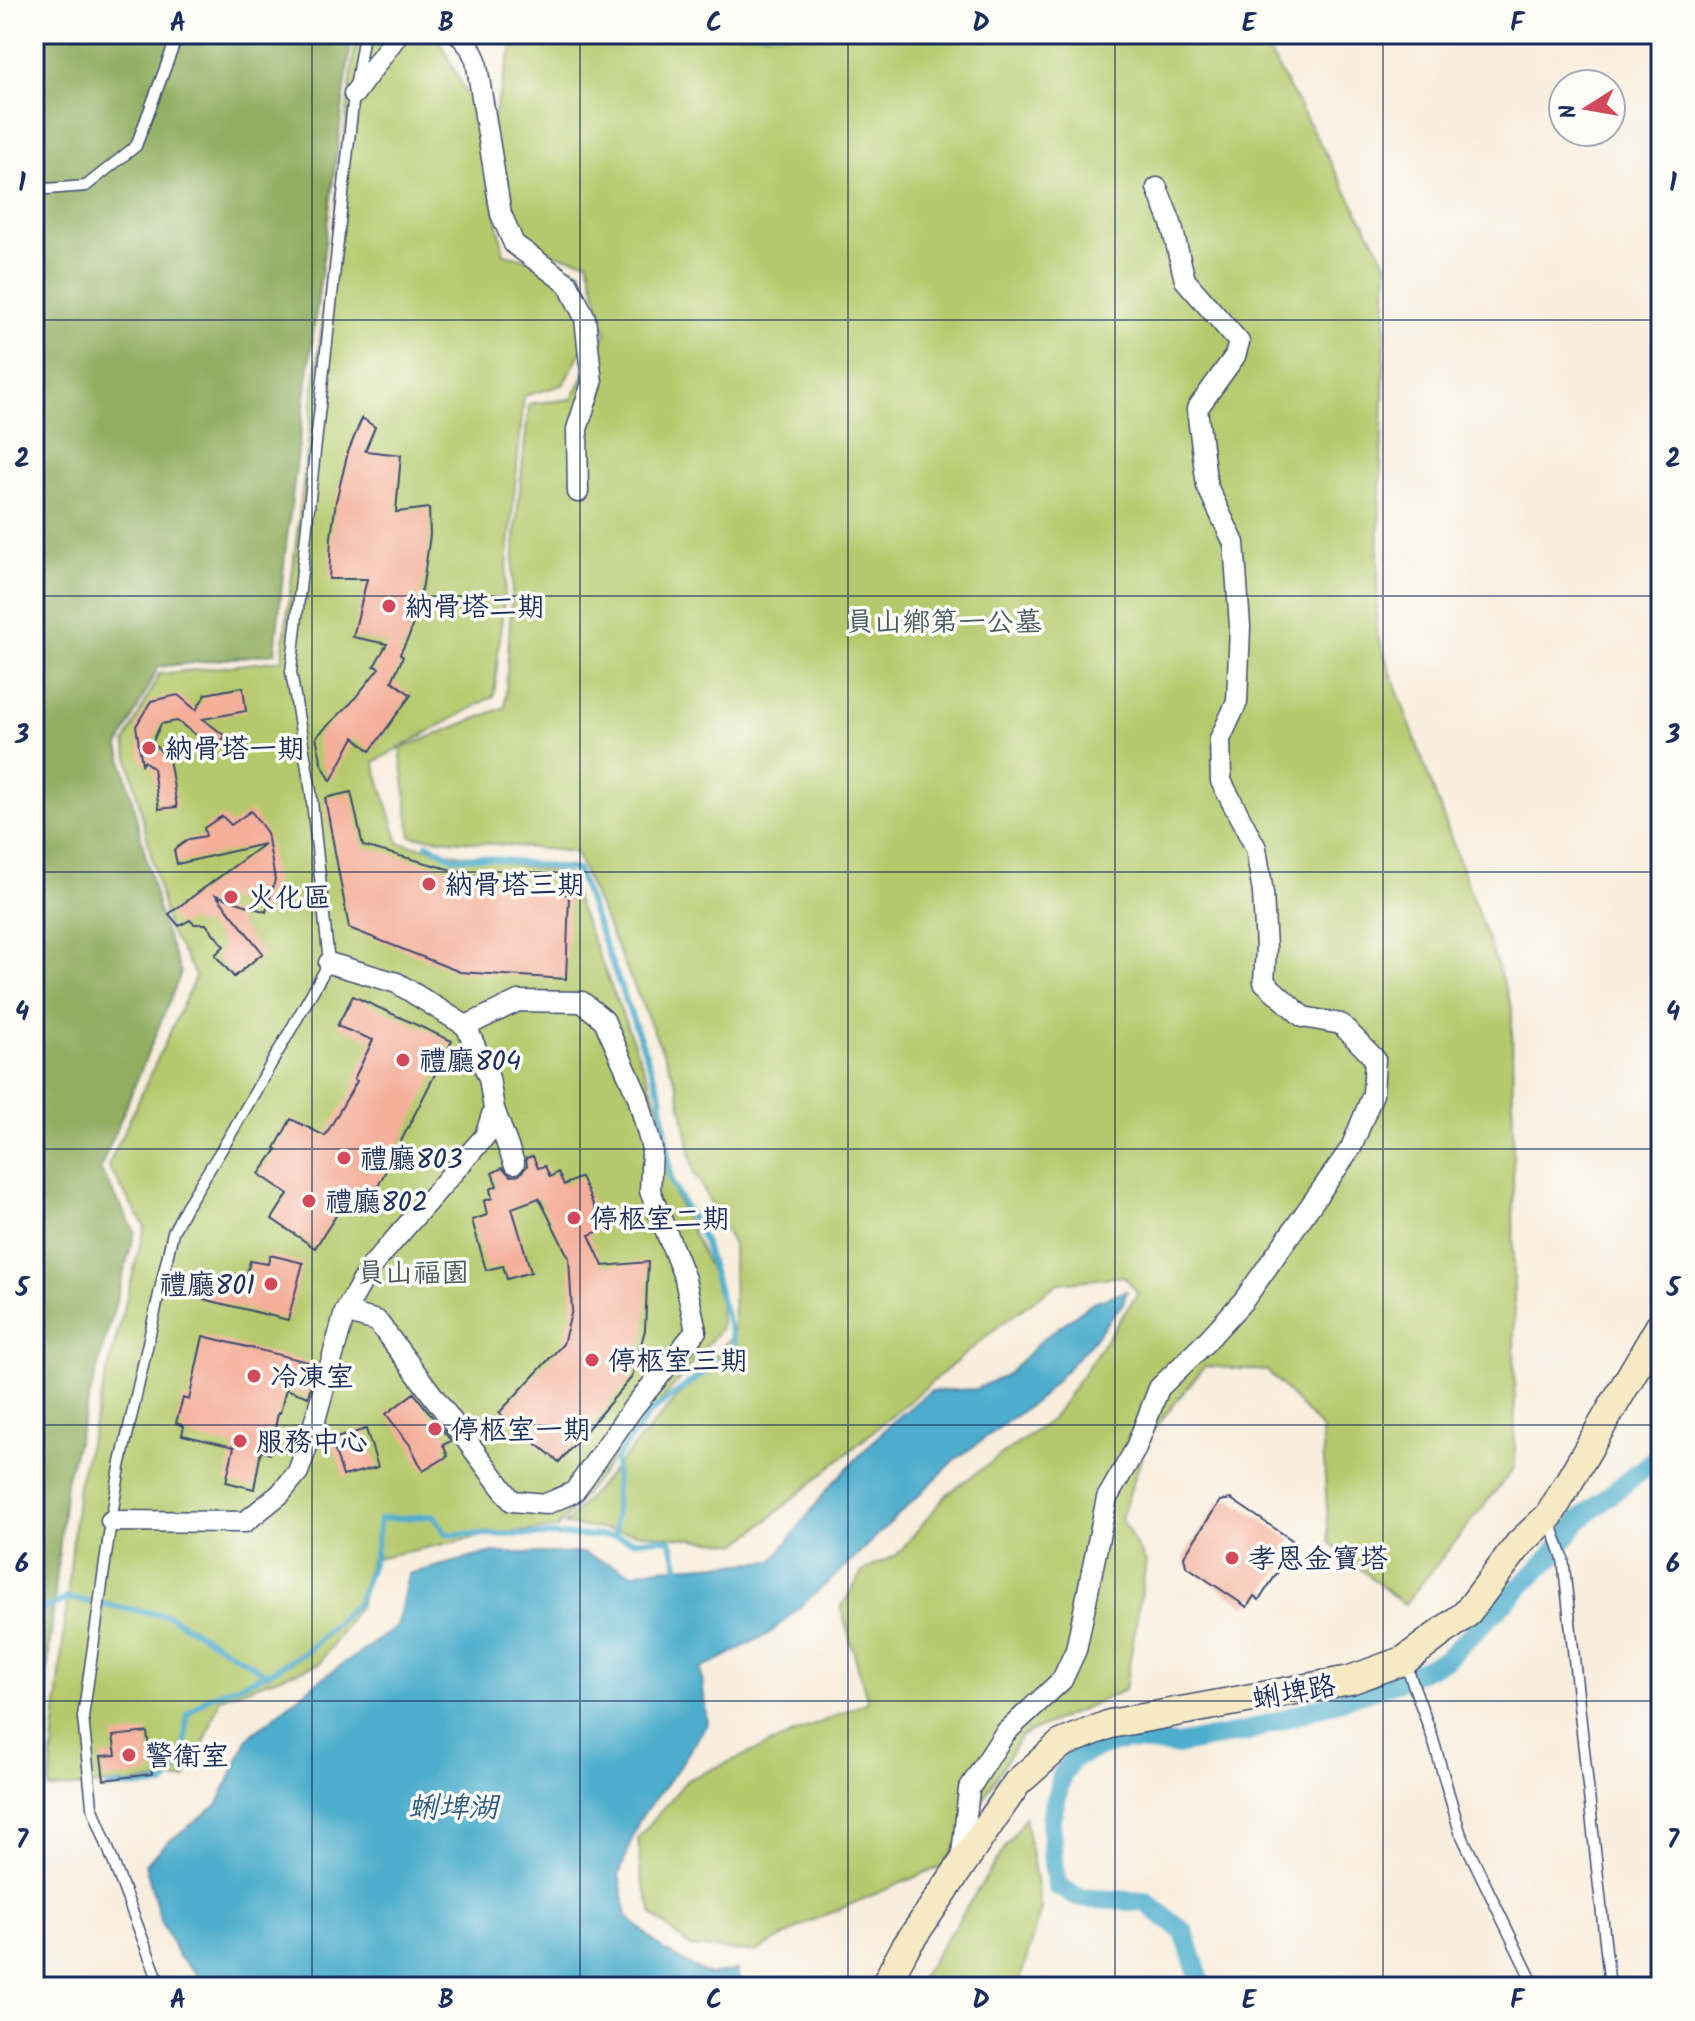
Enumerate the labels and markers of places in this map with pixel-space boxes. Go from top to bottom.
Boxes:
place label: 納骨塔二期 [405,586,545,631]
marker: 納骨塔二期 [380,597,398,615]
place label: 納骨塔一期 [165,728,305,773]
marker: 納骨塔一期 [140,739,158,757]
place label: 納骨塔三期 [445,864,585,909]
marker: 納骨塔三期 [420,875,438,893]
place label: 火化區 [247,877,331,922]
marker: 火化區 [222,888,240,906]
place label: 禮廳804 [419,1040,521,1085]
marker: 禮廳804 [394,1051,412,1069]
place label: 禮廳803 [360,1138,463,1183]
marker: 禮廳803 [335,1149,353,1167]
place label: 禮廳802 [325,1181,428,1226]
marker: 禮廳802 [300,1192,318,1210]
place label: 停柩室二期 [590,1198,730,1243]
marker: 停柩室二期 [565,1209,583,1227]
place label: 禮廳801 [159,1264,255,1309]
marker: 禮廳801 [262,1275,280,1293]
place label: 停柩室三期 [608,1340,748,1385]
marker: 停柩室三期 [583,1351,601,1369]
place label: 冷凍室 [270,1356,354,1401]
marker: 冷凍室 [245,1367,263,1385]
place label: 停柩室一期 [451,1409,591,1454]
marker: 停柩室一期 [426,1420,444,1438]
place label: 服務中心 [256,1421,368,1466]
marker: 服務中心 [231,1432,249,1450]
place label: 孝恩金寶塔 [1248,1538,1388,1583]
marker: 孝恩金寶塔 [1223,1549,1241,1567]
place label: 警衛室 [145,1735,229,1780]
marker: 警衛室 [120,1746,138,1764]

